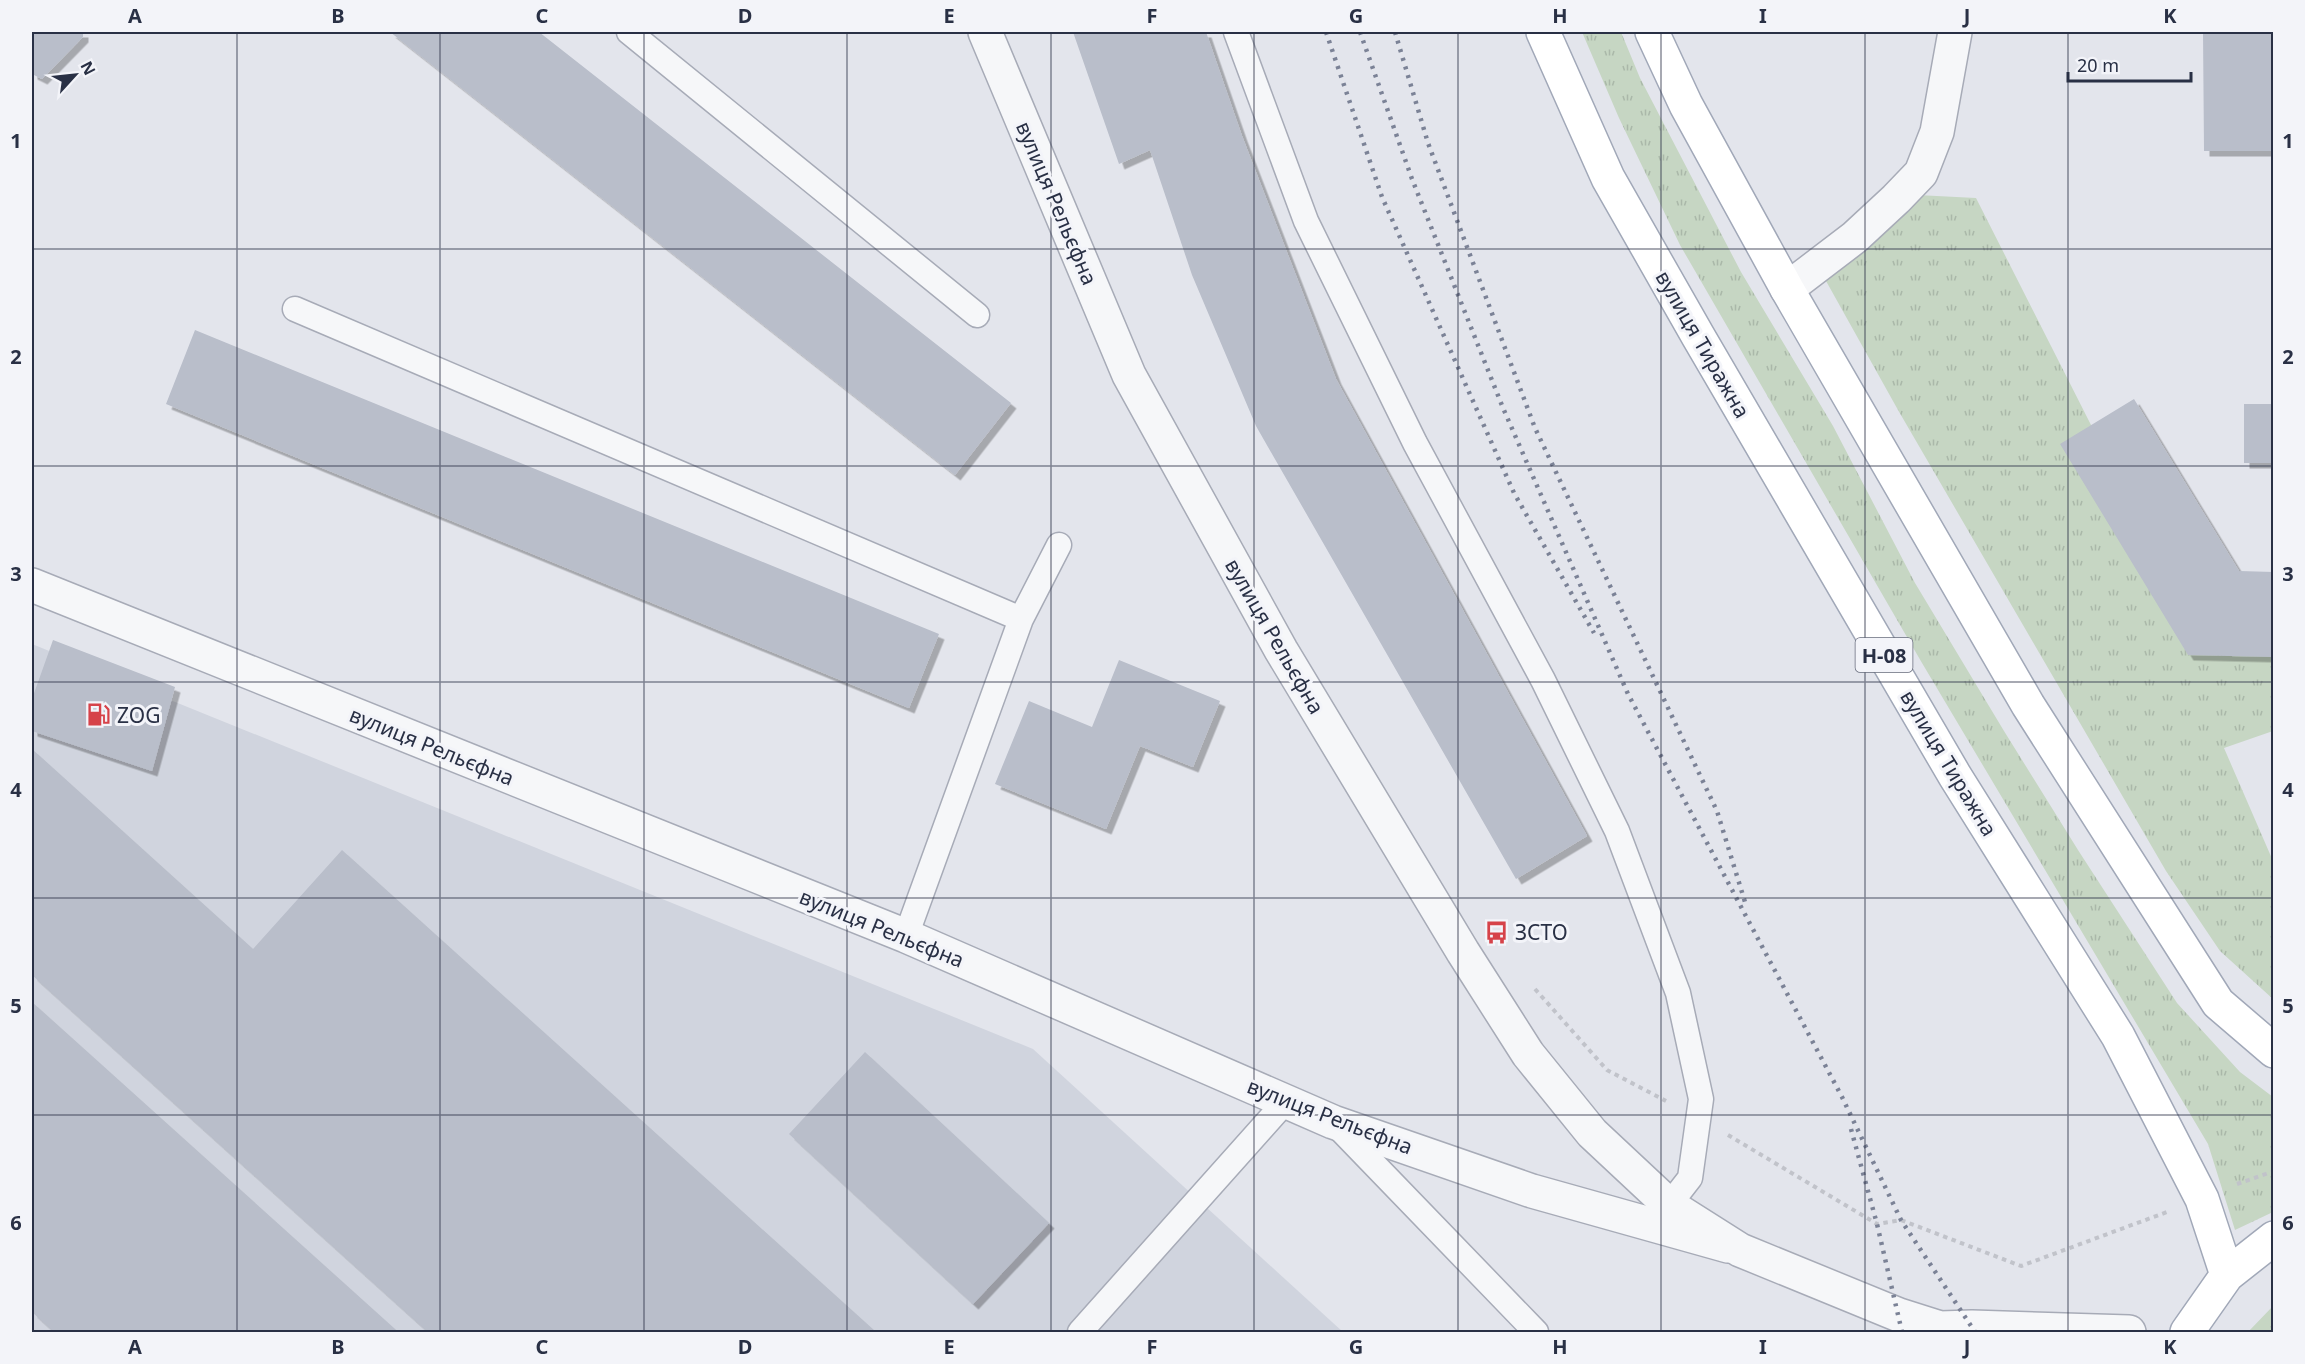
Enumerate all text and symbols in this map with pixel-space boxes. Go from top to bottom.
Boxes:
text: A [128,2,142,29]
text: B [331,2,345,29]
text: C [536,2,549,29]
text: D [738,2,752,29]
text: E [943,2,955,29]
text: F [1147,2,1157,29]
text: G [1349,2,1363,29]
text: H [1552,2,1568,29]
text: I [1759,2,1767,29]
text: J [1962,2,1970,29]
text: K [2163,2,2177,29]
north arrow [45,45,105,105]
scale bar [2068,45,2191,83]
text: 20 m [2077,53,2119,77]
text: N [76,57,101,79]
street label: вулиця Рельєфна [1010,117,1104,289]
text: 1 [10,127,22,154]
text: 1 [2282,127,2294,154]
street label: вулиця Тиражна [1649,265,1757,423]
text: 2 [10,343,22,370]
text: 2 [2282,343,2294,370]
street label: вулиця Рельєфна [1219,553,1331,719]
text: 3 [10,560,22,587]
text: 3 [2282,560,2294,587]
road number: Н-08 [1856,638,1912,672]
street label: вулиця Тиражна [1894,685,2004,841]
street label: вулиця Рельєфна [346,700,518,792]
place label: ZOG [117,701,161,729]
fuel station icon: ZOG [86,702,112,728]
text: 4 [10,776,22,803]
text: 4 [2282,776,2294,803]
street label: вулиця Рельєфна [796,882,968,974]
place label: ЗСТО [1515,918,1568,946]
bus stop icon: ЗСТО [1484,919,1510,945]
text: 5 [10,992,22,1019]
text: 5 [2282,992,2294,1019]
street label: вулиця Рельєфна [1243,1072,1417,1160]
text: 6 [10,1209,22,1236]
text: 6 [2282,1209,2294,1236]
text: A [128,1333,142,1360]
text: B [331,1333,345,1360]
text: C [536,1333,549,1360]
text: D [738,1333,752,1360]
text: E [943,1333,955,1360]
text: F [1147,1333,1157,1360]
text: G [1349,1333,1363,1360]
text: H [1552,1333,1568,1360]
text: I [1759,1333,1767,1360]
text: J [1962,1333,1970,1360]
text: K [2163,1333,2177,1360]

